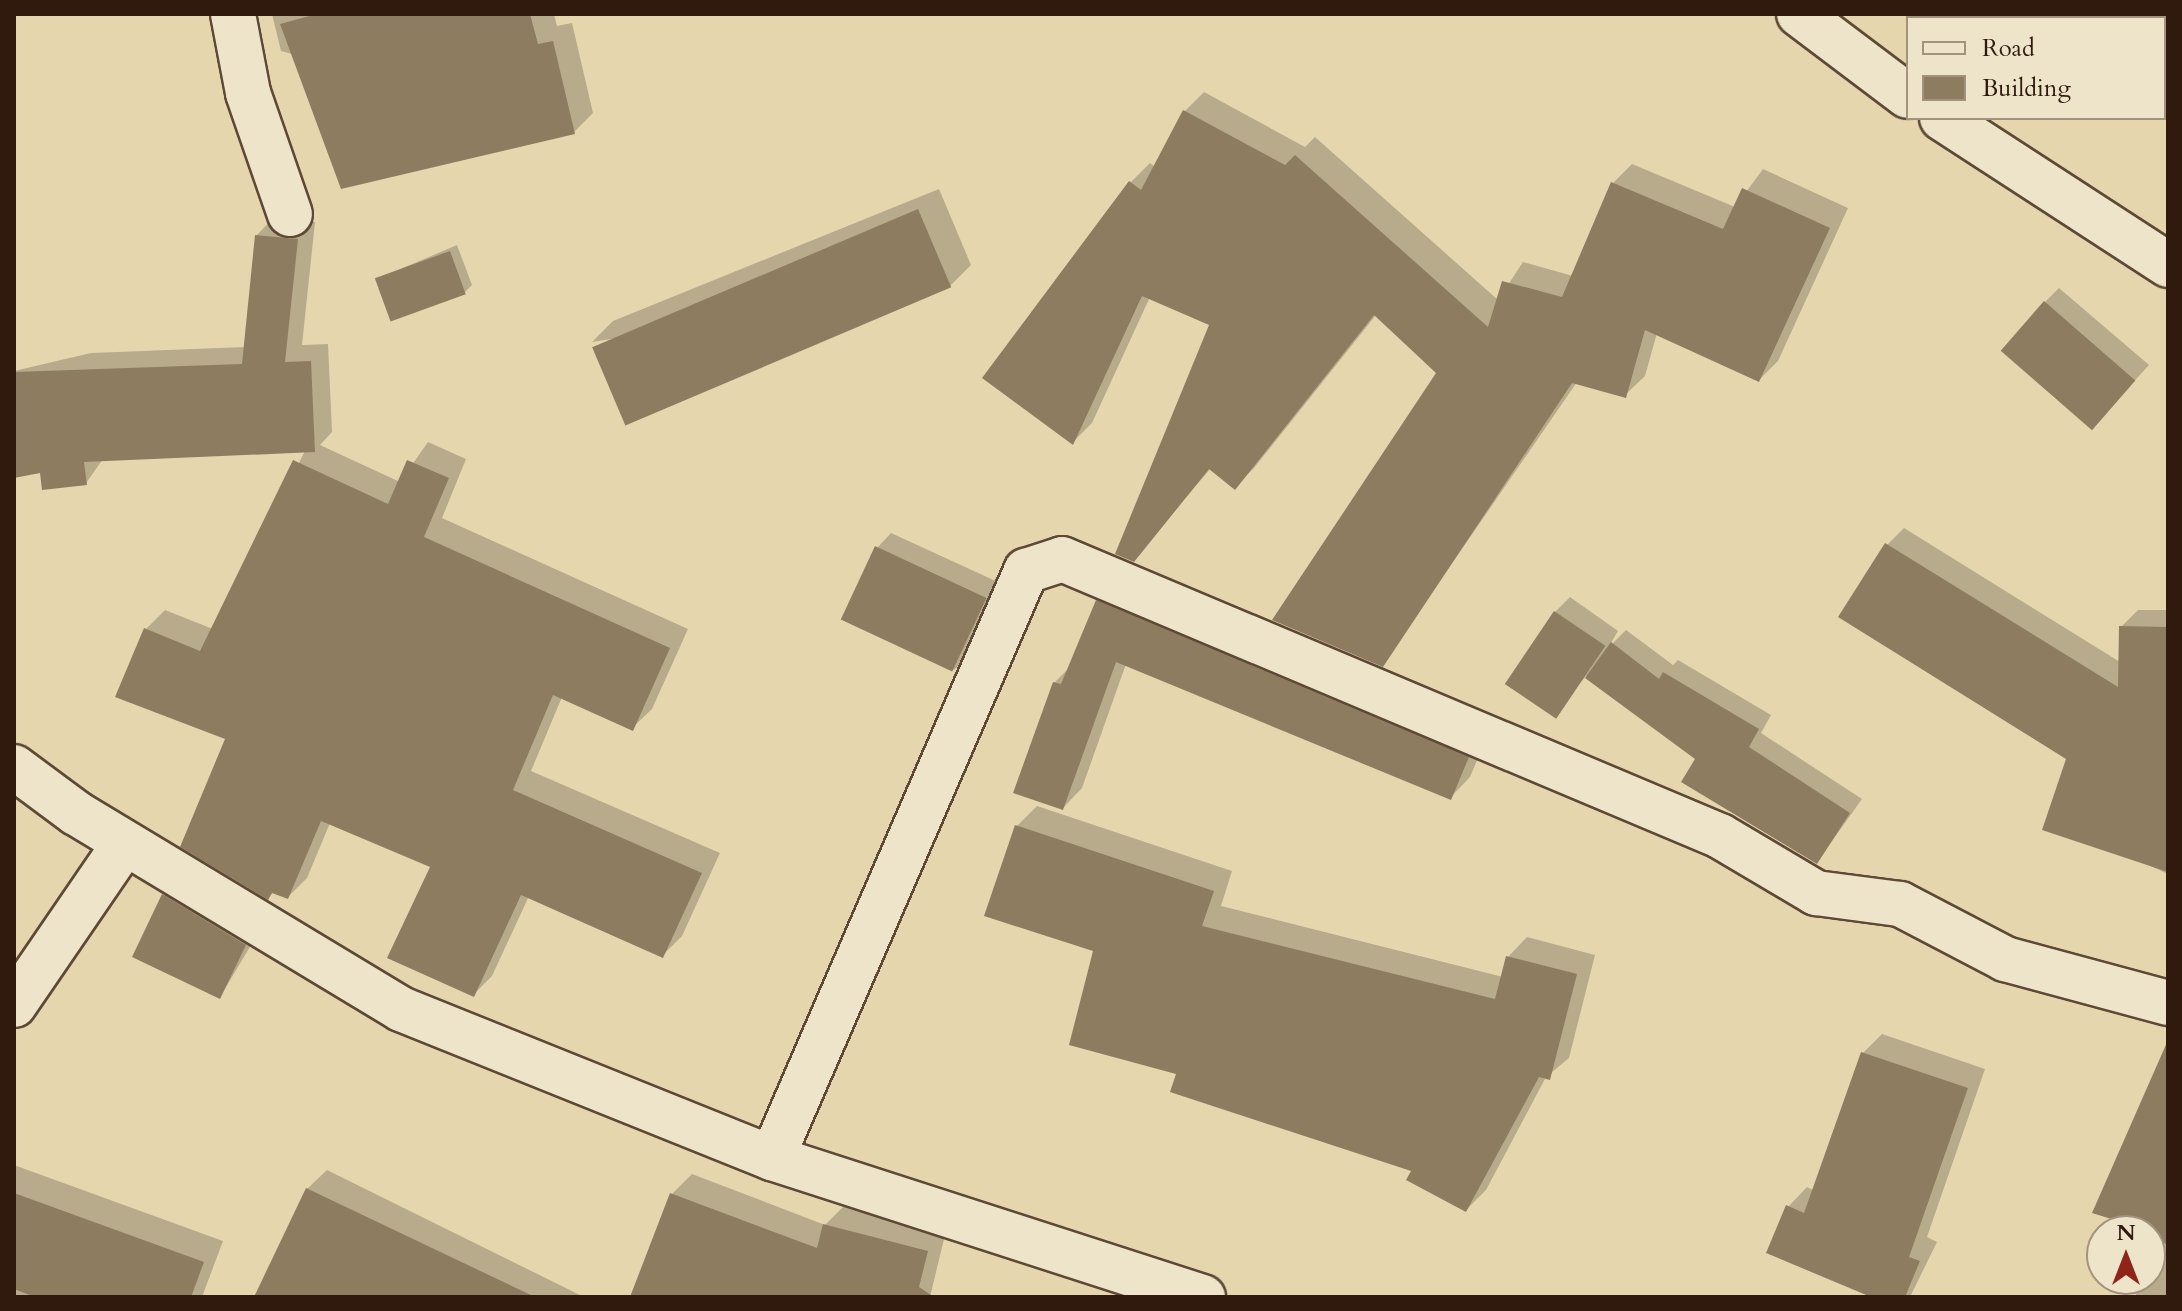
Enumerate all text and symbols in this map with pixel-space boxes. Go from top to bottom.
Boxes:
legend [1906,16,2166,120]
text: Road [1982,32,2035,65]
text: Building [1982,72,2071,105]
north arrow [2086,1215,2166,1295]
text: N [2116,1218,2136,1248]

